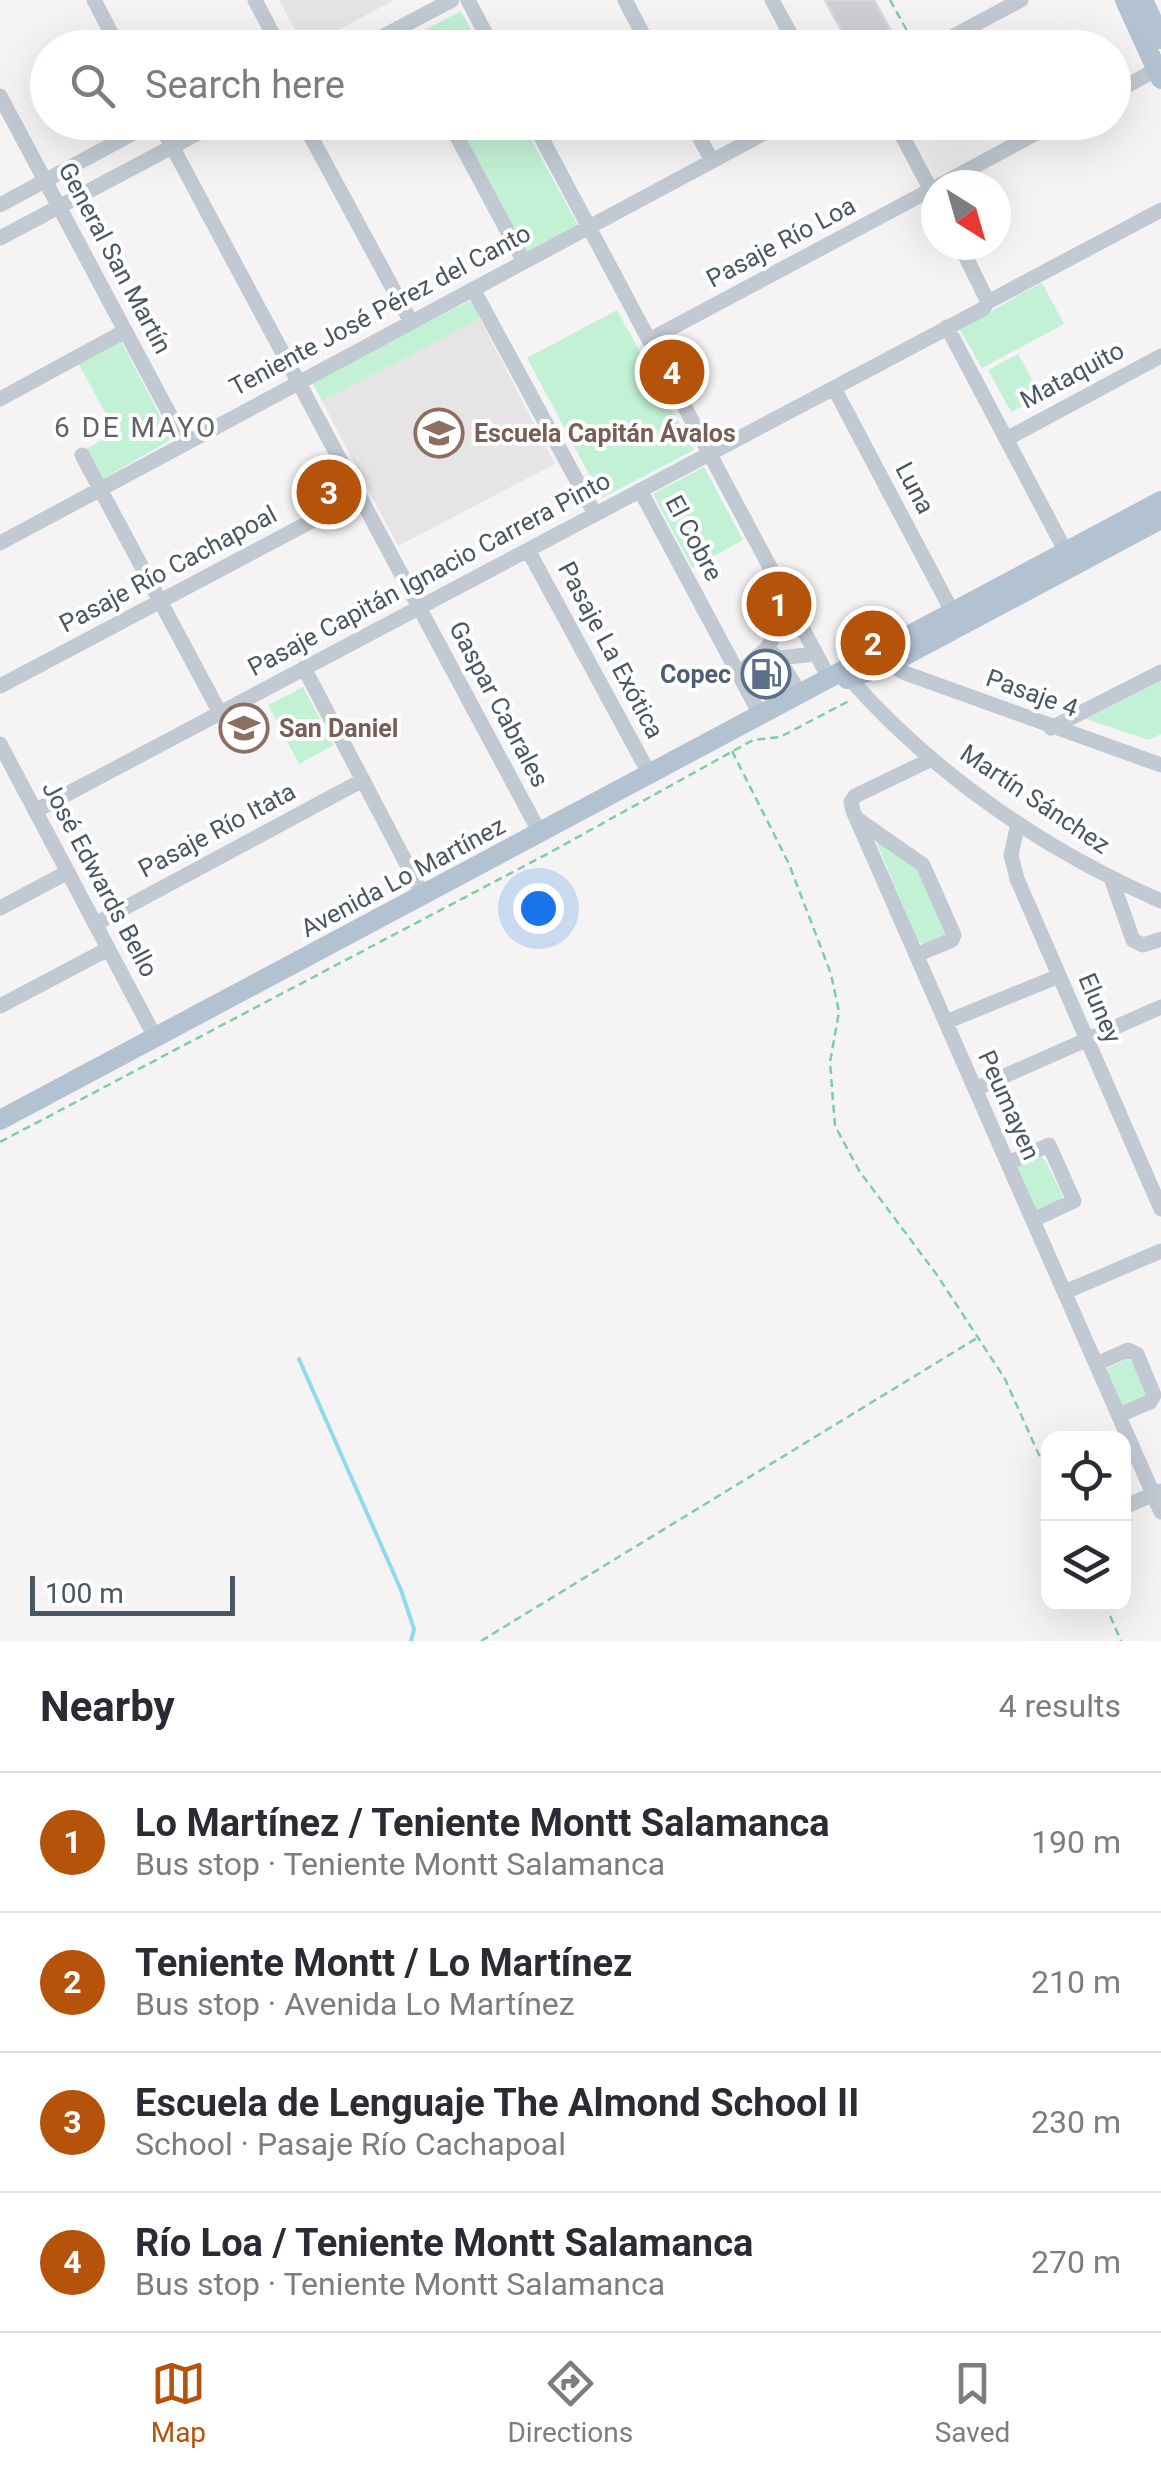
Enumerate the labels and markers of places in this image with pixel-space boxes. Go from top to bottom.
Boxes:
pin: 4 [640,334,704,410]
school or university icon: Escuela Capitán Ávalos [413,407,465,459]
place label: Escuela Capitán Ávalos [474,419,736,448]
pin: 3 [296,454,362,530]
pin: 1 [746,566,812,642]
pin: 2 [840,606,906,680]
fuel station icon: Copec [740,648,792,700]
place label: Copec [660,660,731,689]
school or university icon: San Daniel [218,702,270,754]
place label: San Daniel [279,714,398,743]

